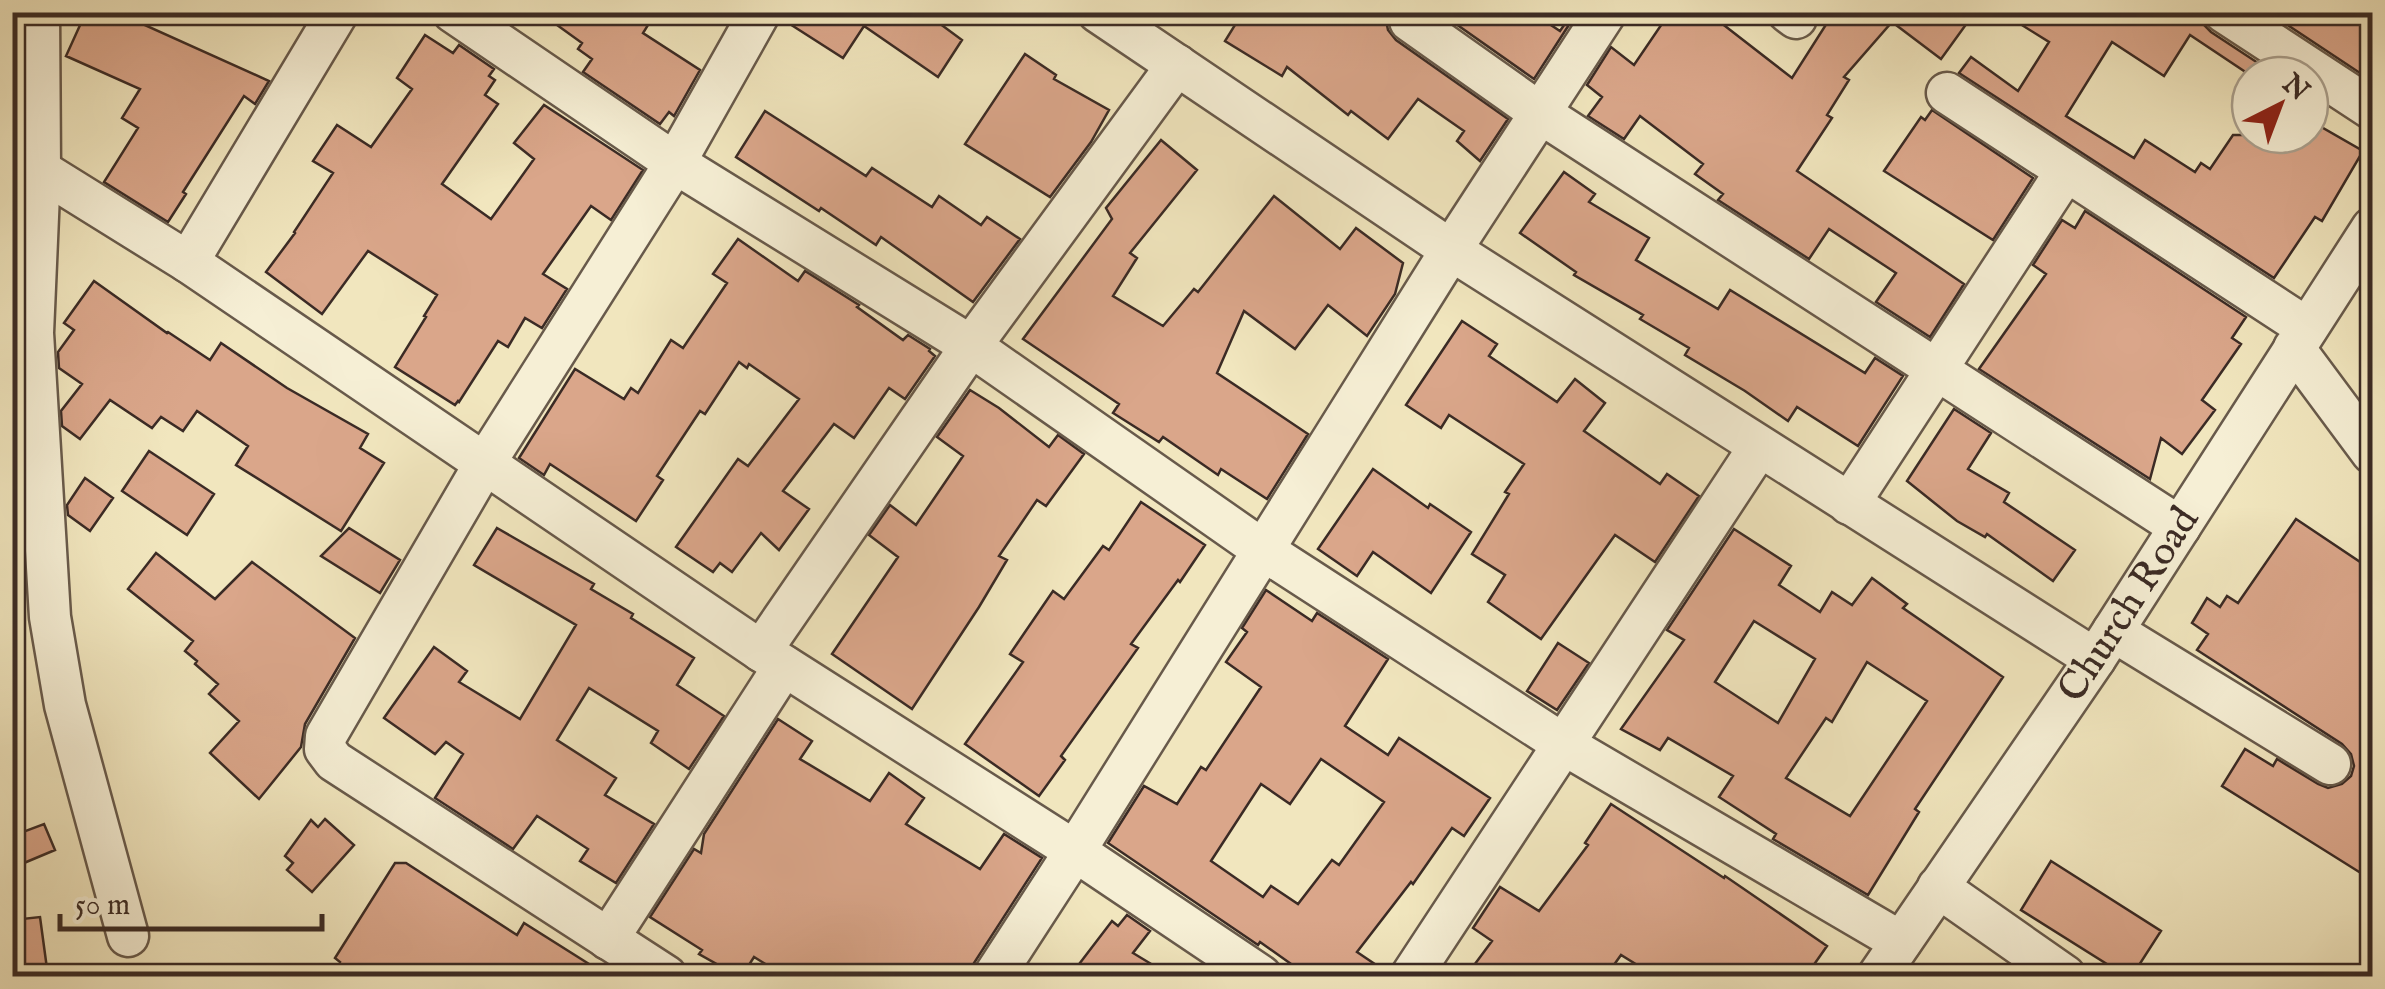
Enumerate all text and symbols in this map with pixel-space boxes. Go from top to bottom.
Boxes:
north arrow [2230,55,2330,155]
text: N [2274,66,2316,109]
street label: Church Road [2047,497,2212,713]
scale bar [60,869,322,931]
text: 50 m [75,887,130,925]

